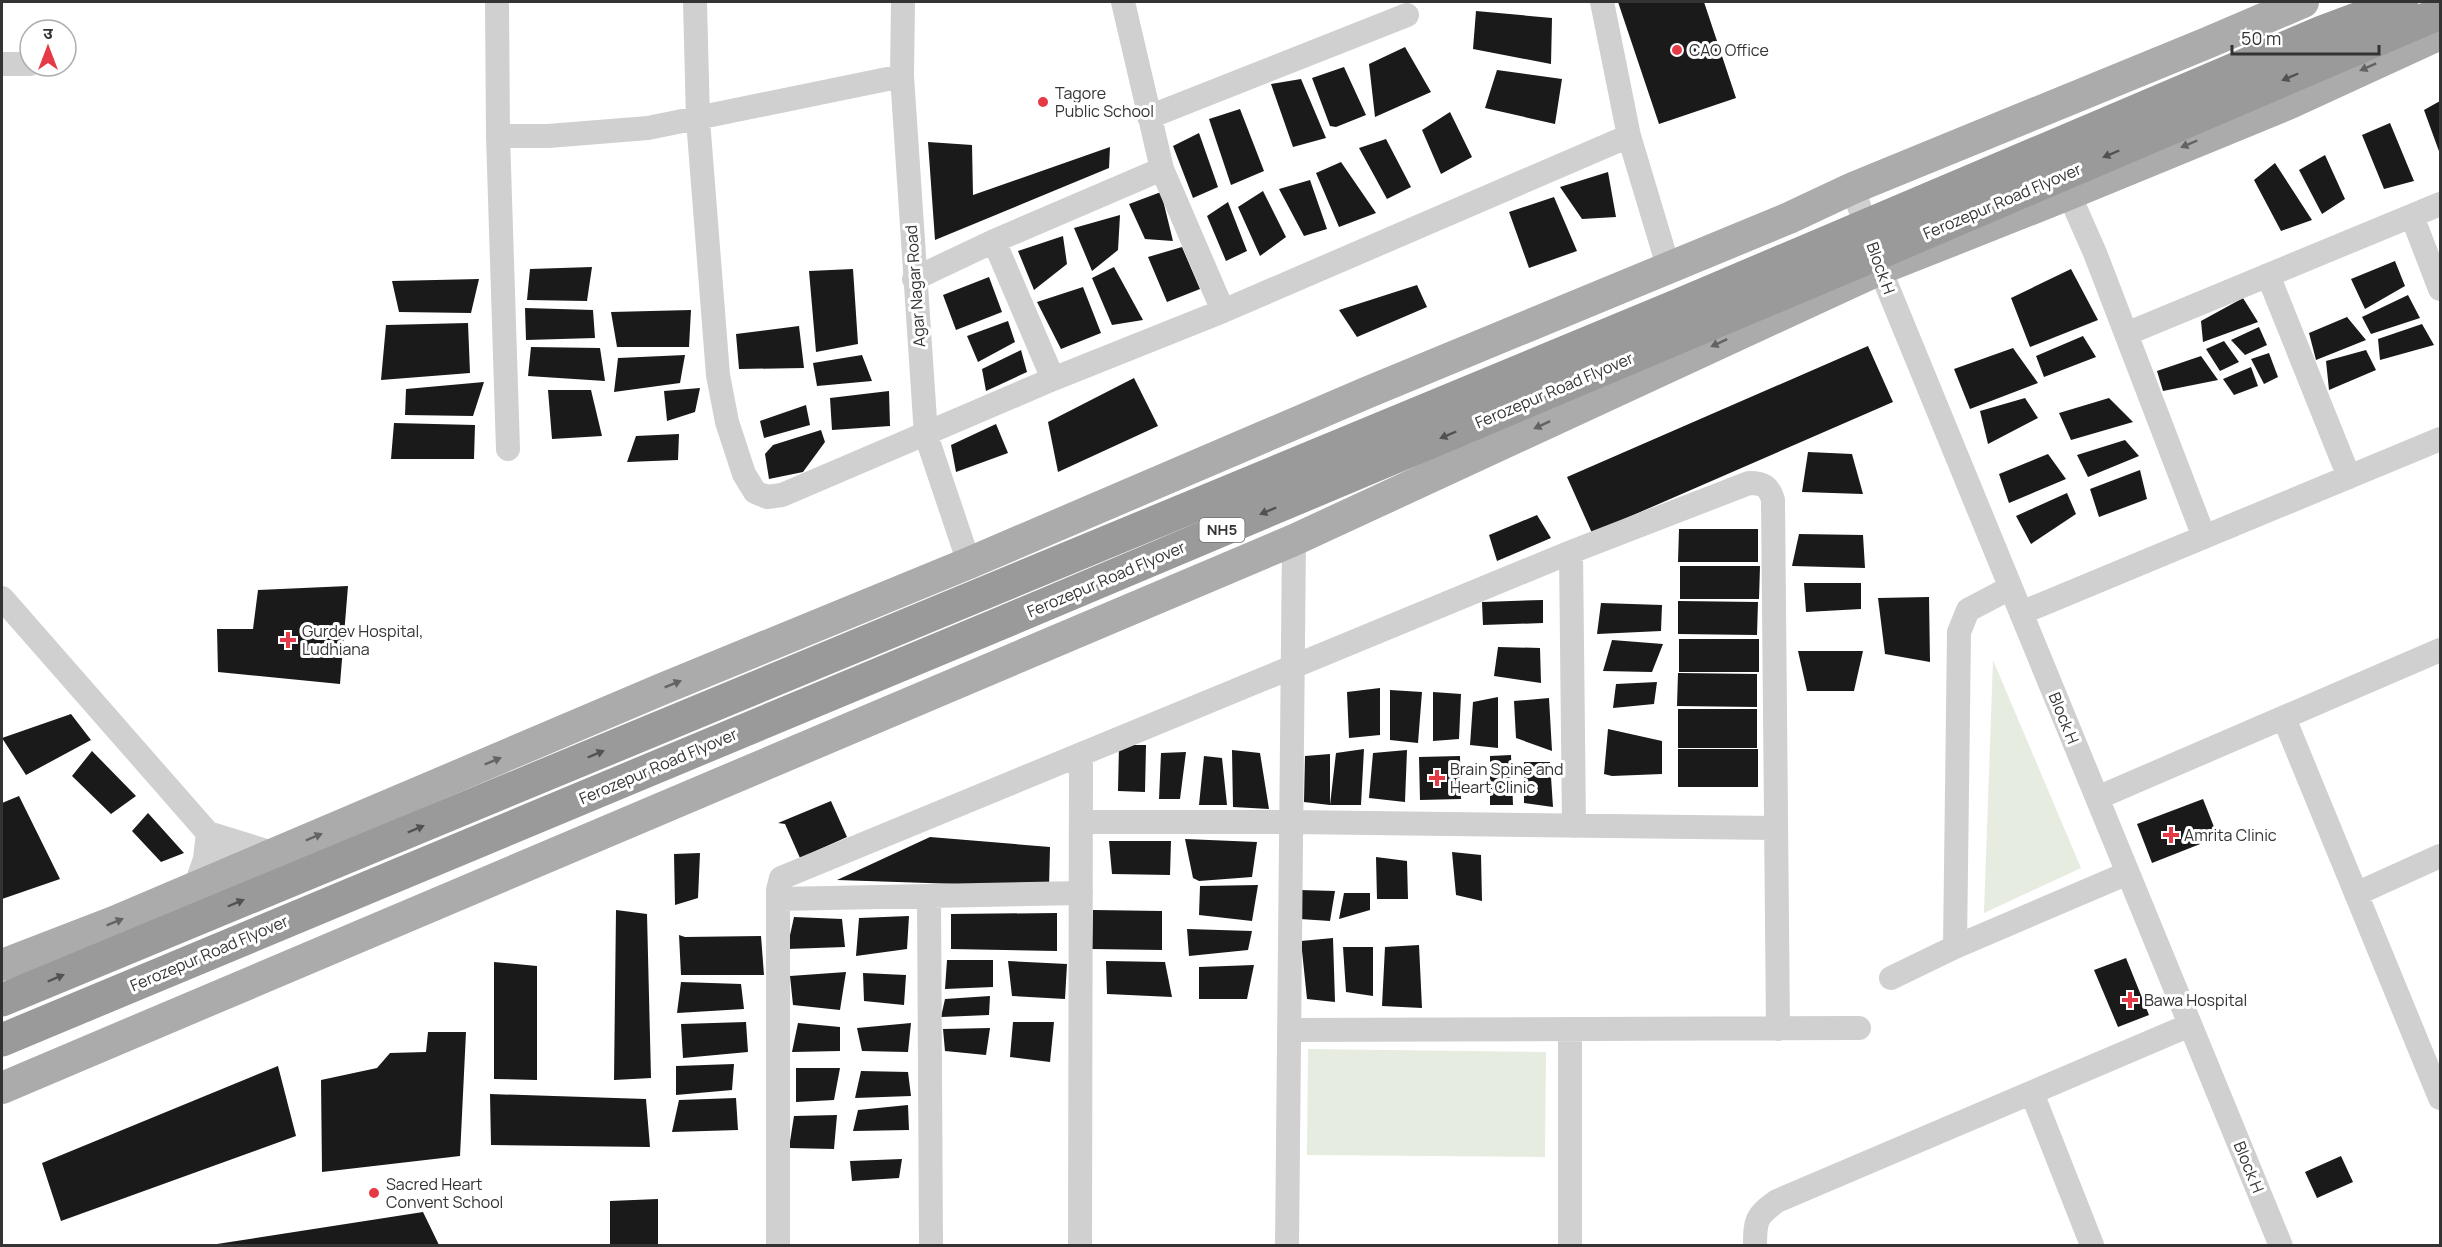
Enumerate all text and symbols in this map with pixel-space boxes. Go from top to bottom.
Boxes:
north arrow [18,18,78,78]
scale bar [2232,18,2379,56]
text: उ [43,22,53,44]
text: 50 m [2241,26,2281,50]
place label: CAO Office [1689,39,1769,61]
marker: CAO Office [1670,43,1684,57]
one-way arrow [2359,63,2377,72]
one-way arrow [2281,73,2299,82]
place label: Tagore Public School [1055,82,1154,122]
marker: Tagore Public School [1036,95,1050,109]
one-way arrow [2180,140,2198,150]
one-way arrow [2102,150,2120,159]
street label: Ferozepur Road Flyover [1919,158,2085,244]
street label: Agar Nagar Road [900,224,930,348]
street label: Block H [1861,239,1901,297]
one-way arrow [1710,338,1728,348]
street label: Ferozepur Road Flyover [1471,347,1637,433]
one-way arrow [1534,420,1551,429]
one-way arrow [1439,431,1457,440]
one-way arrow [1259,506,1277,516]
road number: NH5 [1200,518,1244,542]
street label: Ferozepur Road Flyover [1023,536,1189,622]
place label: Gurdev Hospital, Ludhiana [302,620,423,660]
marker: Gurdev Hospital, Ludhiana [279,631,297,649]
one-way arrow [664,679,682,689]
street label: Block H [2044,689,2084,747]
street label: Ferozepur Road Flyover [575,723,741,809]
one-way arrow [587,749,605,758]
one-way arrow [485,756,503,766]
place label: Brain Spine and Heart Clinic [1450,758,1563,798]
marker: Brain Spine and Heart Clinic [1428,769,1446,787]
one-way arrow [407,824,425,833]
place label: Amrita Clinic [2184,824,2277,846]
marker: Amrita Clinic [2162,826,2180,844]
one-way arrow [305,832,323,841]
one-way arrow [227,898,245,908]
street label: Ferozepur Road Flyover [126,910,292,996]
one-way arrow [106,917,124,926]
one-way arrow [47,973,65,983]
place label: Bawa Hospital [2144,989,2247,1011]
marker: Bawa Hospital [2121,991,2139,1009]
street label: Block H [2229,1138,2269,1196]
place label: Sacred Heart Convent School [386,1173,503,1213]
marker: Sacred Heart Convent School [367,1186,381,1200]

